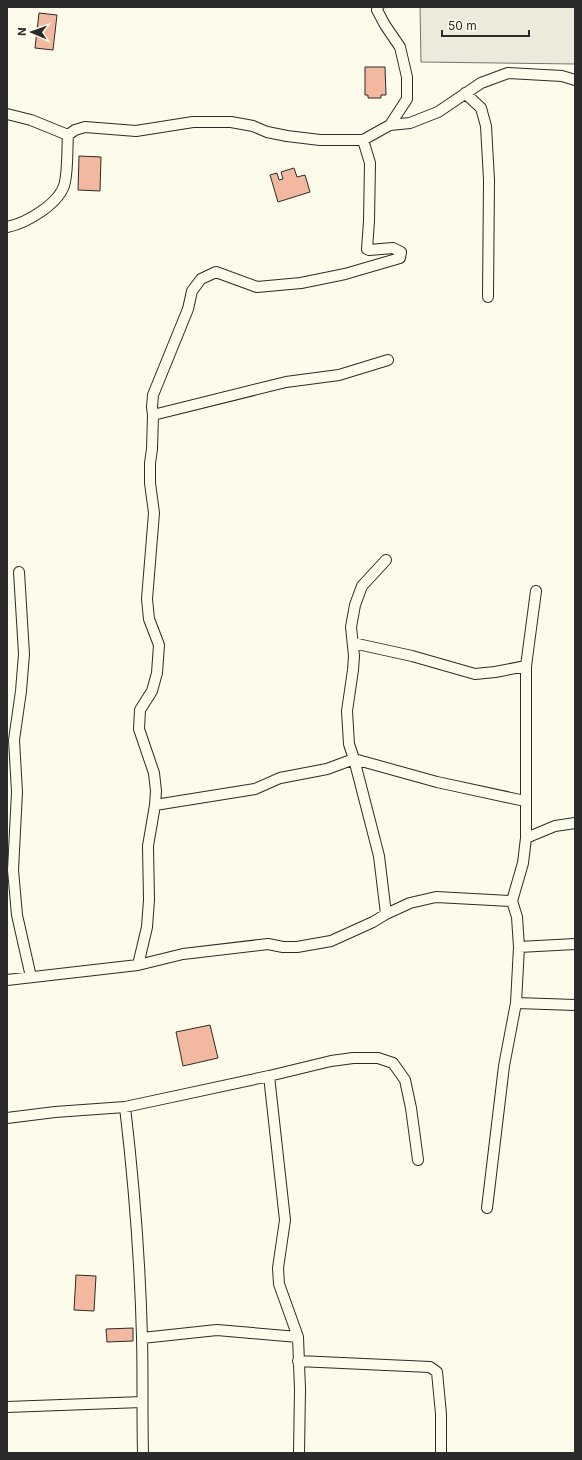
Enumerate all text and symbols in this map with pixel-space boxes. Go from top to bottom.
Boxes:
north arrow [12,12,52,52]
scale bar [442,12,529,38]
text: 50 m [448,18,477,33]
text: N [15,27,29,36]

